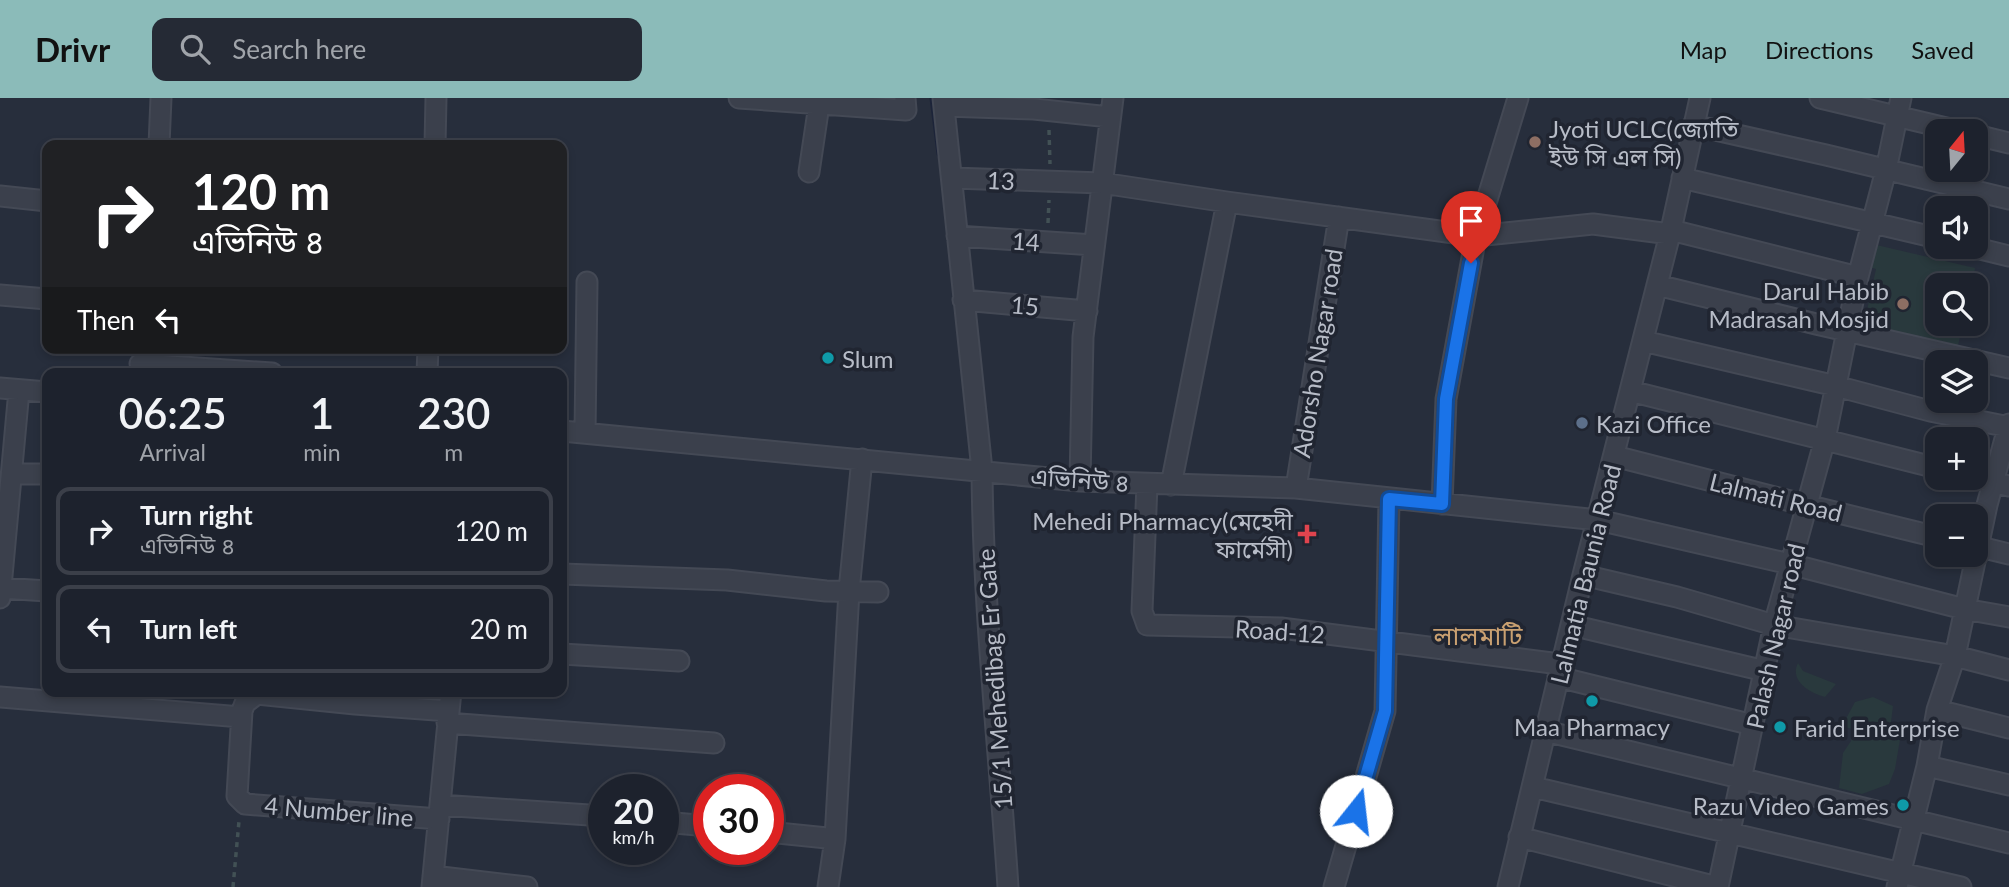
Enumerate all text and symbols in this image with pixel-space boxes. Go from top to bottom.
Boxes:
search box [152,18,642,81]
text: Drivr [35,29,110,69]
icon: search [176,30,214,68]
text: Search here [232,33,366,65]
text: Map [1680,35,1727,64]
text: Directions [1765,35,1873,64]
text: Saved [1911,35,1974,64]
place label: Jyoti UCLC(জ্যোতি ইউ সি এল সি) [1548,114,1740,171]
north arrow [1925,119,1988,182]
map controls [1925,119,1988,567]
marker: Jyoti UCLC(জ্যোতি ইউ সি এল সি) [1527,134,1543,150]
text: 120 m [192,162,330,220]
street label: 13 [986,165,1016,195]
icon: right [77,168,168,259]
pin [1441,191,1501,263]
button: sound [1925,196,1988,259]
icon: arrive [1452,202,1490,240]
text: এভিনিউ ৪ [192,221,324,260]
street label: 14 [1011,226,1041,256]
street label: Adorsho Nagar road [1286,246,1348,460]
button: search [1925,273,1988,336]
place label: Darul Habib Madrasah Mosjid [1709,276,1889,333]
street label: 15 [1010,289,1040,321]
marker: Darul Habib Madrasah Mosjid [1895,296,1911,312]
icon: left [149,301,187,339]
text: Then [77,304,135,336]
place label: Slum [842,344,894,373]
marker: Slum [820,350,836,366]
button: layers [1925,350,1988,413]
text: 06:25 [119,388,227,438]
text: 1 [310,388,334,438]
text: 230 [417,388,490,438]
place label: Kazi Office [1596,409,1711,438]
marker: Kazi Office [1574,415,1590,431]
button: + [1925,427,1988,490]
text: Arrival [140,438,206,466]
text: min [303,438,341,466]
text: m [444,438,463,466]
street label: এভিনিউ ৪ [1030,461,1130,497]
street label: Lalmatia Baunia Road [1544,461,1626,687]
street label: Lalmati Road [1707,467,1845,527]
text: Turn right [140,499,253,531]
button: − [1925,504,1988,567]
place label: Mehedi Pharmacy(মেহেদী ফার্মেসী) [1032,506,1294,563]
icon: right [81,512,119,550]
text: 120 m [455,515,528,547]
marker: Mehedi Pharmacy(মেহেদী ফার্মেসী) [1299,526,1315,542]
text: এভিনিউ ৪ [140,531,235,559]
street label: Palash Nagar road [1740,540,1810,732]
street label: 15/1 Mehedibag Er Gate [970,548,1018,810]
icon: left [81,610,119,648]
text: Turn left [140,613,237,645]
text: 20 m [470,613,528,645]
street label: Road-12 [1234,613,1326,649]
district label: লালমাটি [1433,619,1523,651]
marker: Maa Pharmacy [1584,693,1600,709]
place label: Maa Pharmacy [1514,712,1671,741]
place label: Farid Enterprise [1794,713,1960,742]
marker: Farid Enterprise [1772,719,1788,735]
speed limit sign: 30 [693,774,784,865]
position arrow [1319,774,1393,848]
text: 20 [613,789,654,831]
street label: 4 Number line [263,790,415,832]
place label: Razu Video Games [1693,791,1889,820]
marker: Razu Video Games [1895,797,1911,813]
text: km/h [612,826,655,848]

